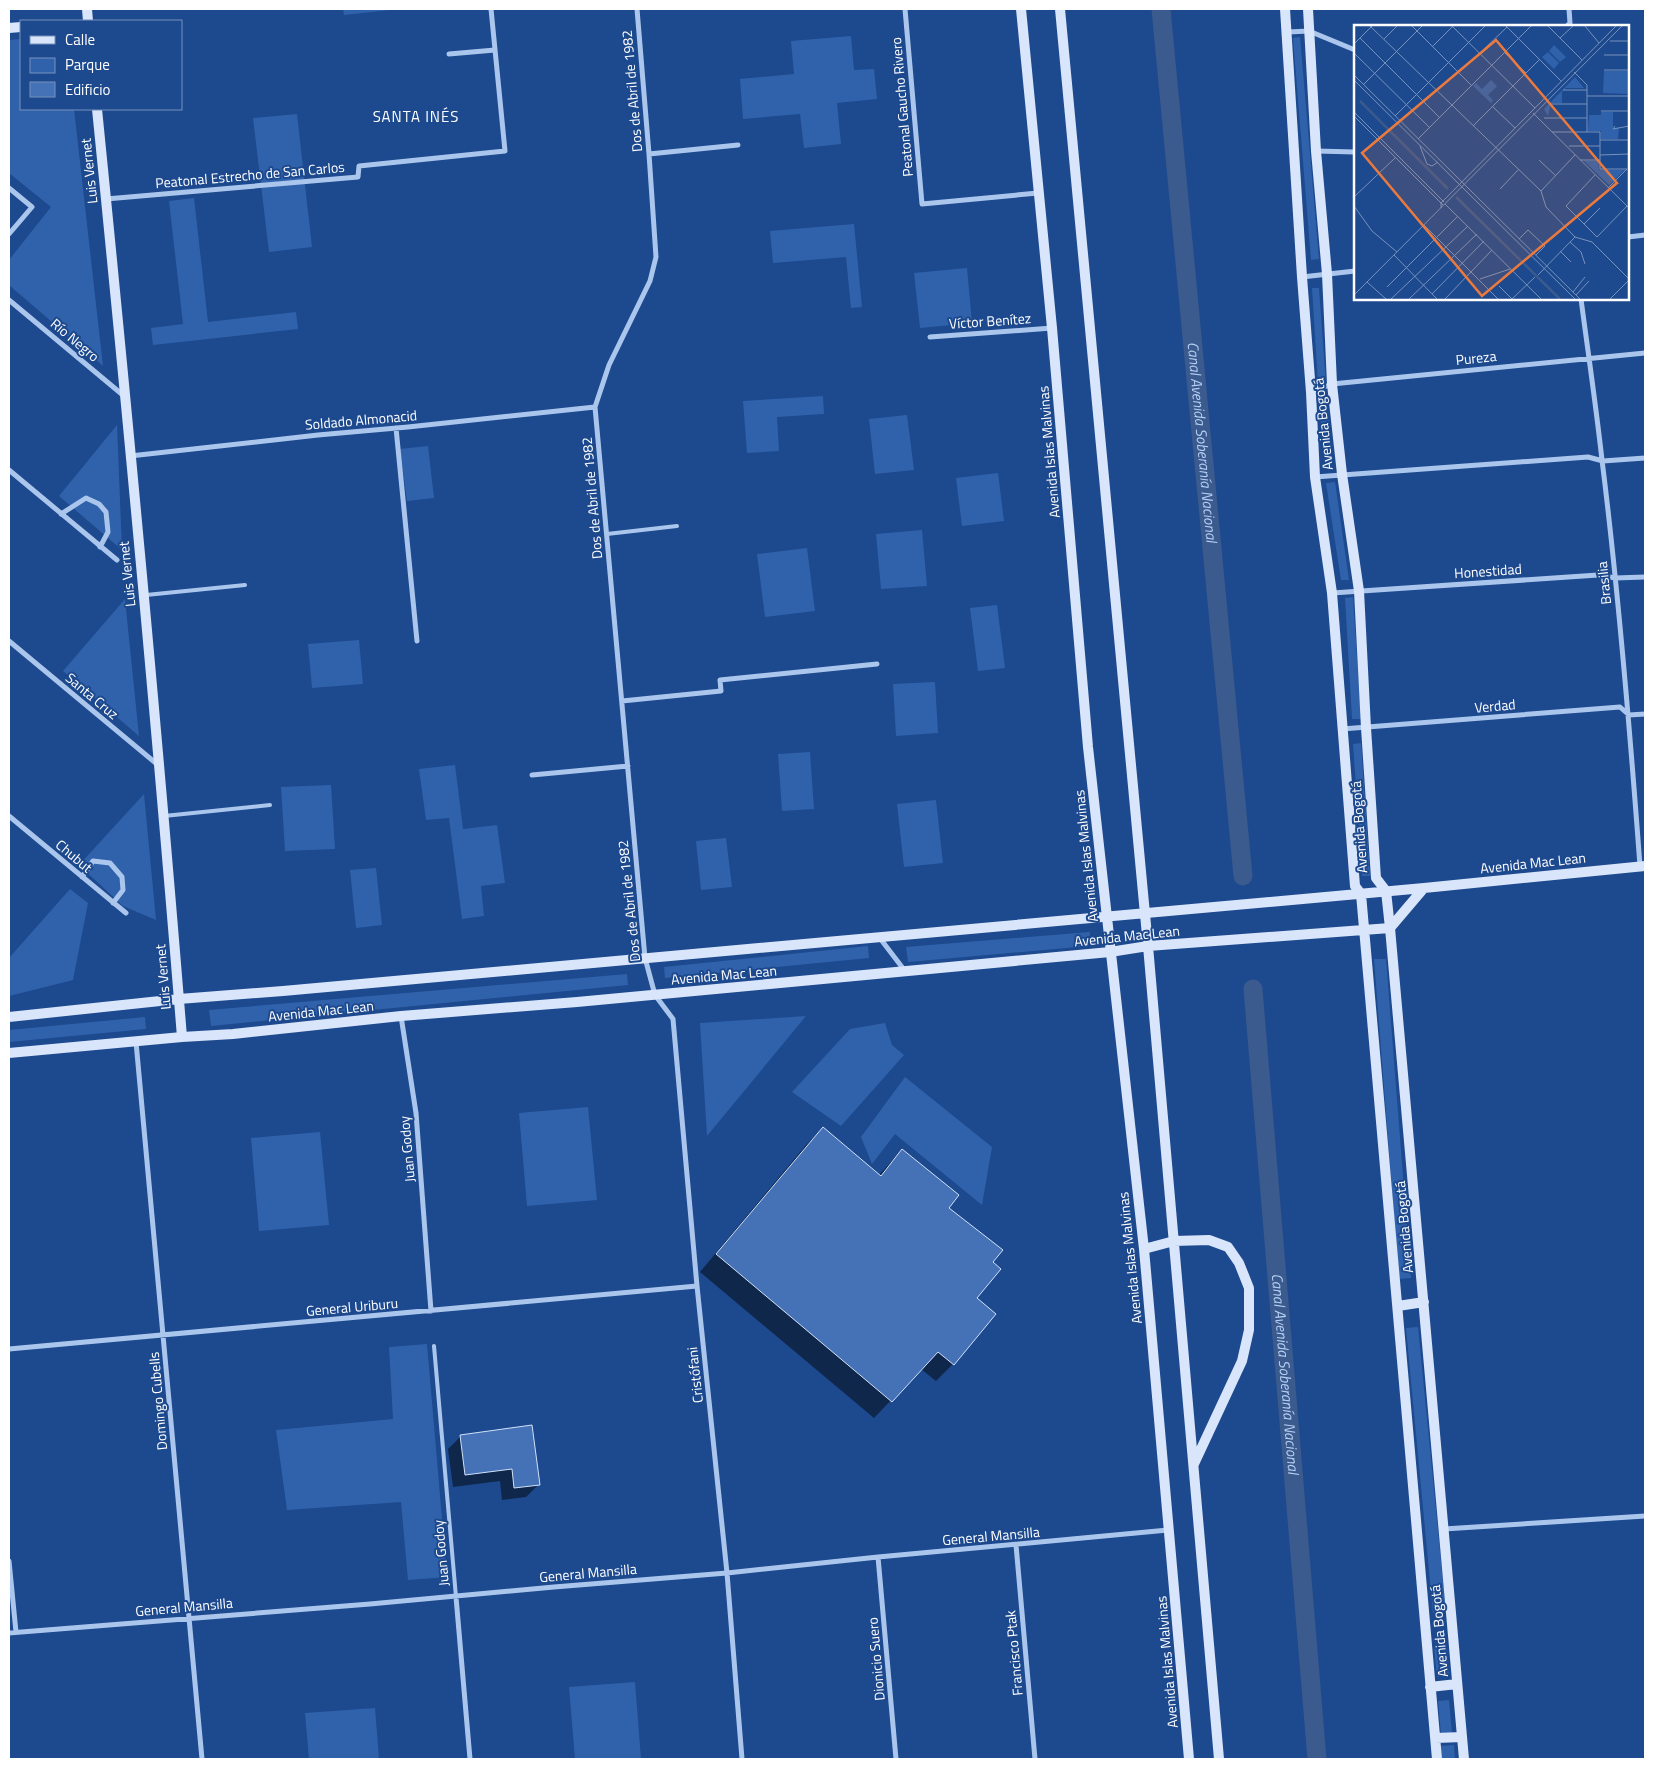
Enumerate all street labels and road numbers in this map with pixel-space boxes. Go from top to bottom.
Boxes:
street label: Dos de Abril de 1982 [616,29,647,153]
street label: Peatonal Gaucho Rivero [885,36,918,178]
street label: Luis Vernet [75,137,102,205]
street label: Peatonal Estrecho de San Carlos [154,156,345,193]
street label: Víctor Benítez [948,307,1032,334]
street label: Río Negro [46,313,104,366]
street label: Pureza [1455,345,1497,370]
street label: Avenida Bogotá [1307,377,1338,471]
street label: Avenida Islas Malvinas [1032,385,1065,519]
street label: Soldado Almonacid [304,404,418,435]
street label: Dos de Abril de 1982 [576,436,607,560]
street label: Luis Vernet [113,540,140,608]
street label: Honestidad [1453,558,1522,583]
street label: Brasilia [1591,560,1616,606]
street label: Santa Cruz [61,667,123,724]
street label: Verdad [1473,693,1516,718]
street label: Avenida Bogotá [1345,780,1372,874]
street label: Avenida Islas Malvinas [1068,789,1103,923]
street label: Chubut [51,834,97,877]
street label: Dos de Abril de 1982 [612,839,645,963]
street label: Avenida Mac Lean [1479,847,1587,878]
street label: Avenida Mac Lean [1073,920,1181,951]
street label: Luis Vernet [149,943,176,1011]
street label: Avenida Mac Lean [670,959,778,990]
street label: Avenida Mac Lean [267,995,375,1026]
street label: Juan Godoy [393,1115,420,1183]
street label: Avenida Bogotá [1389,1180,1418,1274]
street label: Avenida Islas Malvinas [1112,1191,1147,1325]
street label: General Uriburu [305,1292,399,1321]
street label: Cristófani [681,1346,708,1404]
street label: Domingo Cubells [143,1351,172,1451]
street label: Juan Godoy [427,1519,454,1587]
street label: General Mansilla [941,1521,1041,1550]
street label: General Mansilla [538,1558,638,1587]
street label: Avenida Bogotá [1424,1584,1453,1678]
street label: General Mansilla [134,1592,234,1621]
street label: Avenida Islas Malvinas [1150,1595,1183,1729]
street label: Francisco Ptak [999,1609,1028,1697]
street label: Dionicio Suero [861,1616,890,1702]

